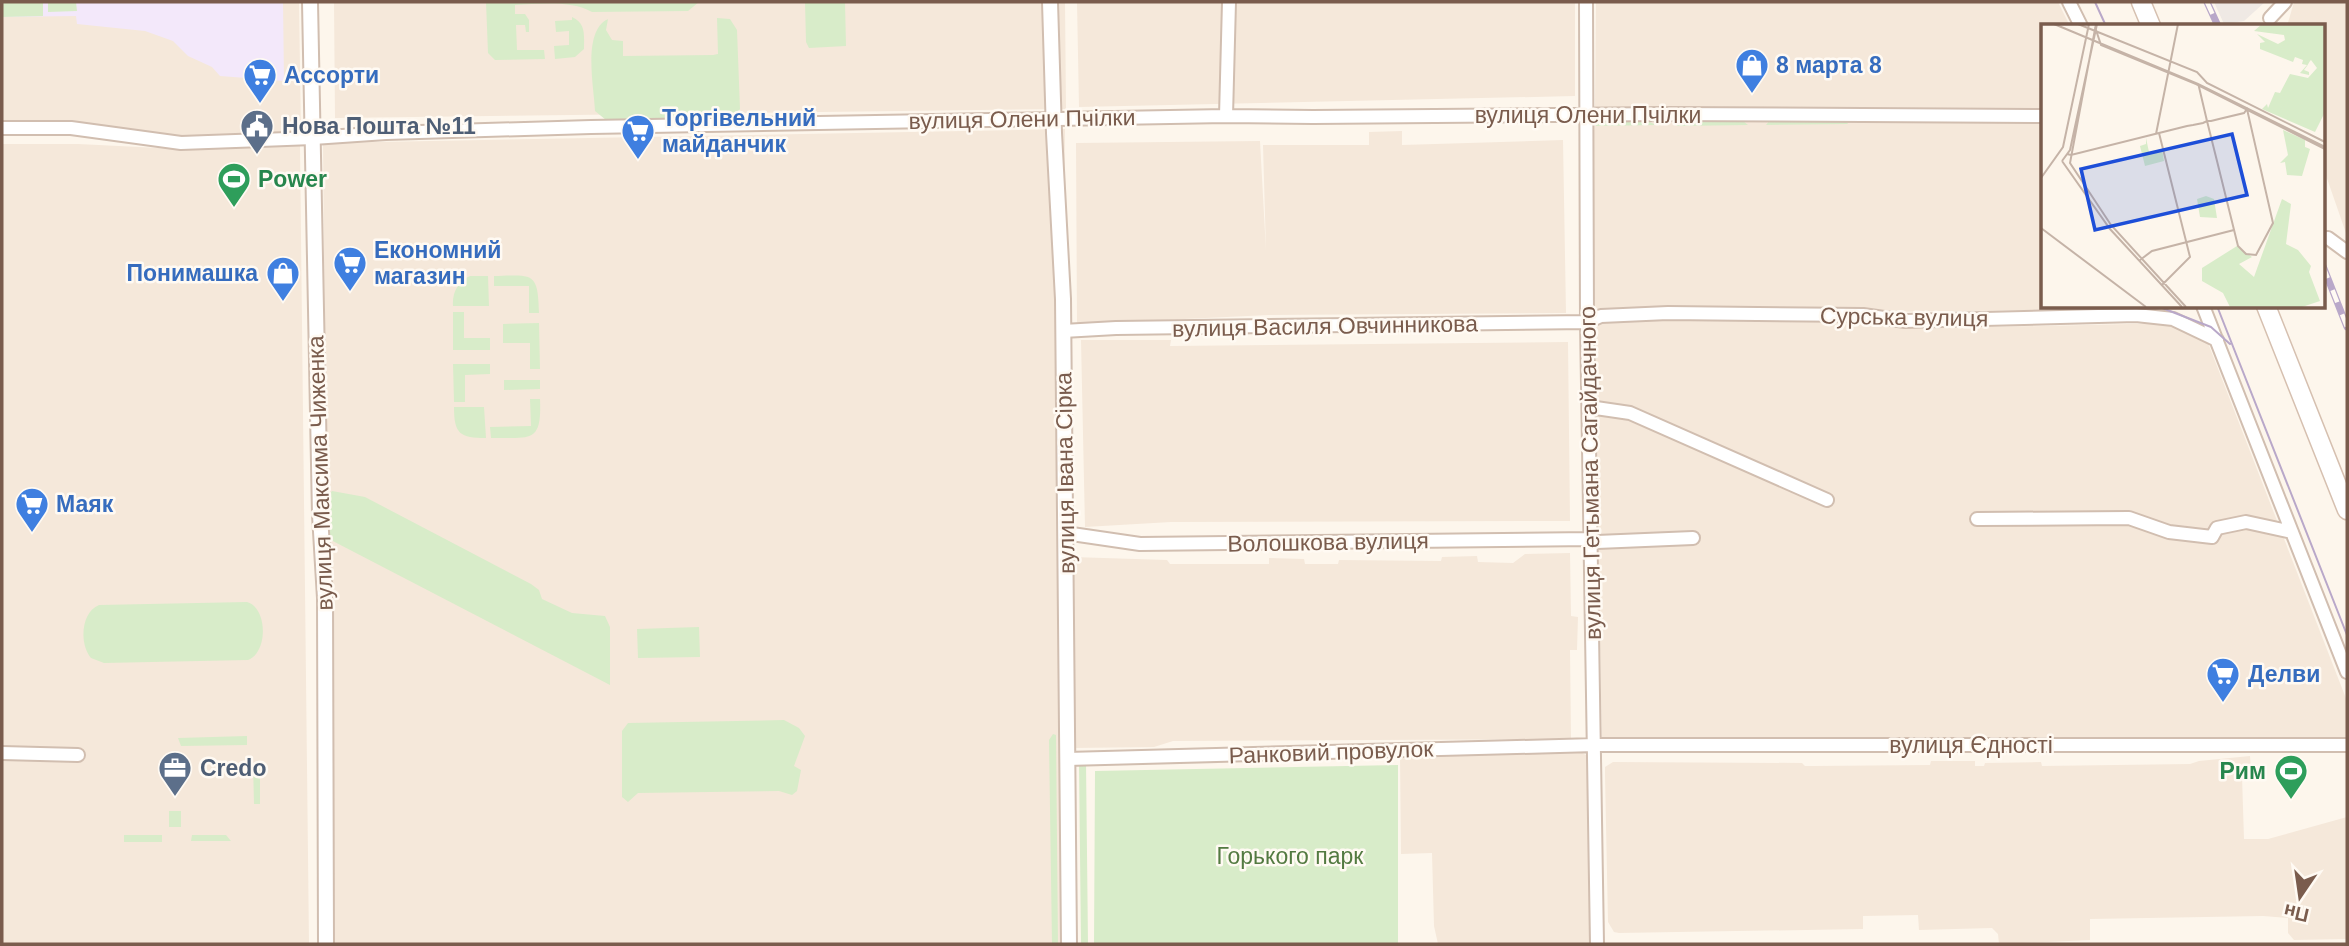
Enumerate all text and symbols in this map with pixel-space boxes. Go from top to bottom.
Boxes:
inset map [2041,24,2324,308]
shop icon: 8 марта 8 [1733,46,1771,95]
place label: 8 марта 8 [1776,52,1882,78]
supermarket icon: Ассорти [241,56,279,105]
place label: Ассорти [284,62,379,88]
street label: вулиця Олени Пчілки [1475,102,1701,128]
street label: вулиця Олени Пчілки [908,104,1136,134]
place label: Торгівельний майданчик [662,105,816,157]
public building icon: Нова Пошта №11 [238,107,276,156]
supermarket icon: Торгівельний майданчик [619,112,657,161]
place label: Нова Пошта №11 [282,113,476,139]
sports icon: Power [215,160,253,209]
place label: Power [258,166,327,192]
place label: Економний магазин [374,237,501,289]
supermarket icon: Економний магазин [331,244,369,293]
shop icon: Понимашка [264,254,302,303]
place label: Понимашка [126,260,258,286]
street label: Сурська вулиця [1820,303,1988,331]
street label: вулиця Гетьмана Сагайдачного [1574,306,1606,640]
street label: вулиця Василя Овчинникова [1172,310,1478,342]
street label: вулиця Максима Чиженка [302,335,338,611]
street label: вулиця Івана Сірка [1050,372,1080,574]
supermarket icon: Маяк [13,485,51,534]
place label: Маяк [56,491,114,517]
street label: Волошкова вулиця [1227,527,1429,557]
supermarket icon: Делви [2204,655,2242,704]
place label: Делви [2248,661,2320,687]
street label: вулиця Єдності [1889,732,2053,758]
street label: Ранковий провулок [1228,735,1435,769]
office icon: Credo [156,749,194,798]
sports icon: Рим [2272,752,2310,801]
place label: Credo [200,755,266,781]
place label: Рим [2220,758,2266,784]
park label: Горького парк [1217,843,1364,869]
north arrow [2265,862,2335,932]
text: Пн [2282,900,2311,926]

